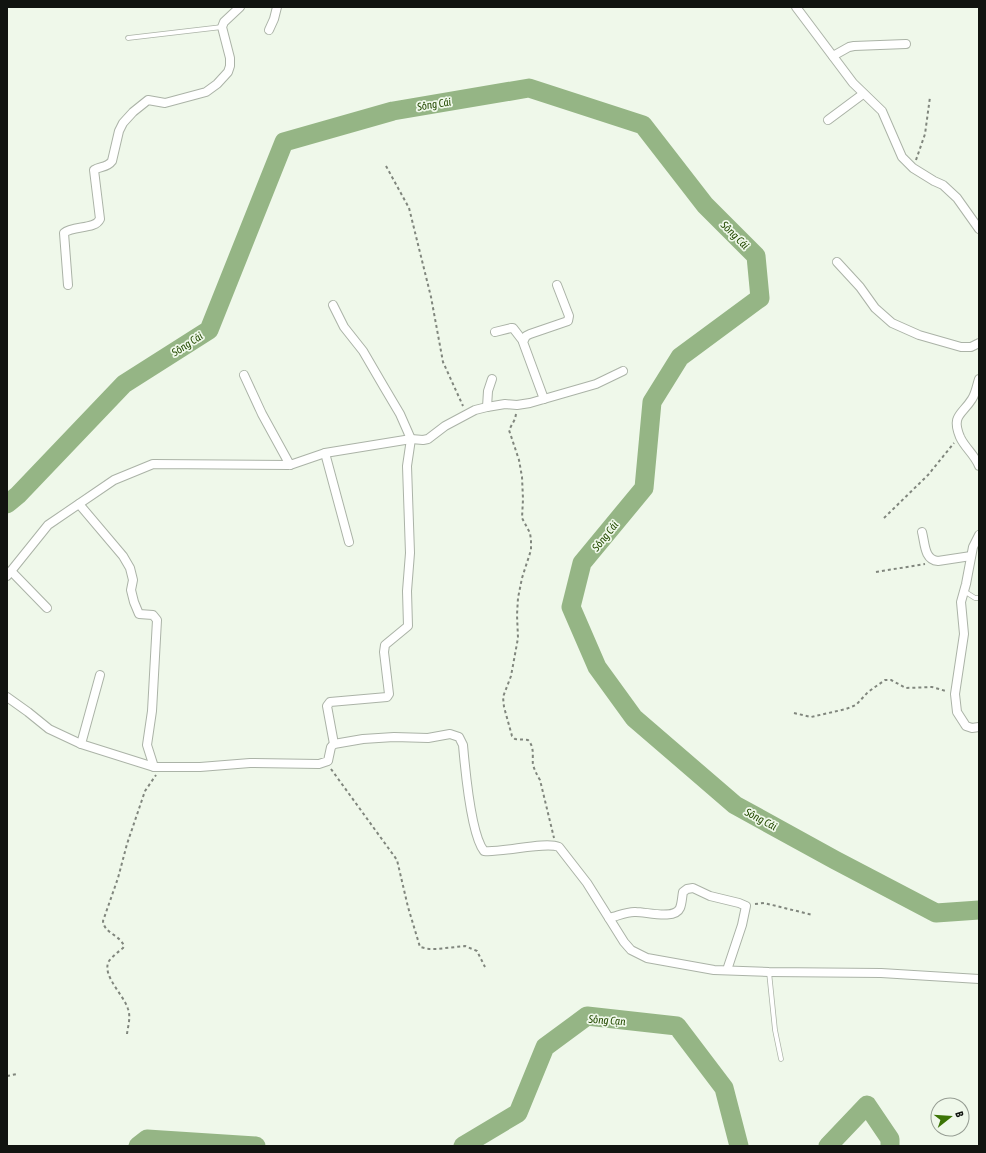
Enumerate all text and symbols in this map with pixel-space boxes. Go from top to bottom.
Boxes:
water label: Sông Cái [415,95,452,113]
water label: Sông Cái [718,218,752,252]
water label: Sông Cái [168,329,205,359]
water label: Sông Cái [589,518,621,554]
water label: Sông Cái [742,805,779,833]
water label: Sông Cạn [587,1013,627,1028]
north arrow [930,1097,970,1137]
text: B [953,1110,966,1119]

